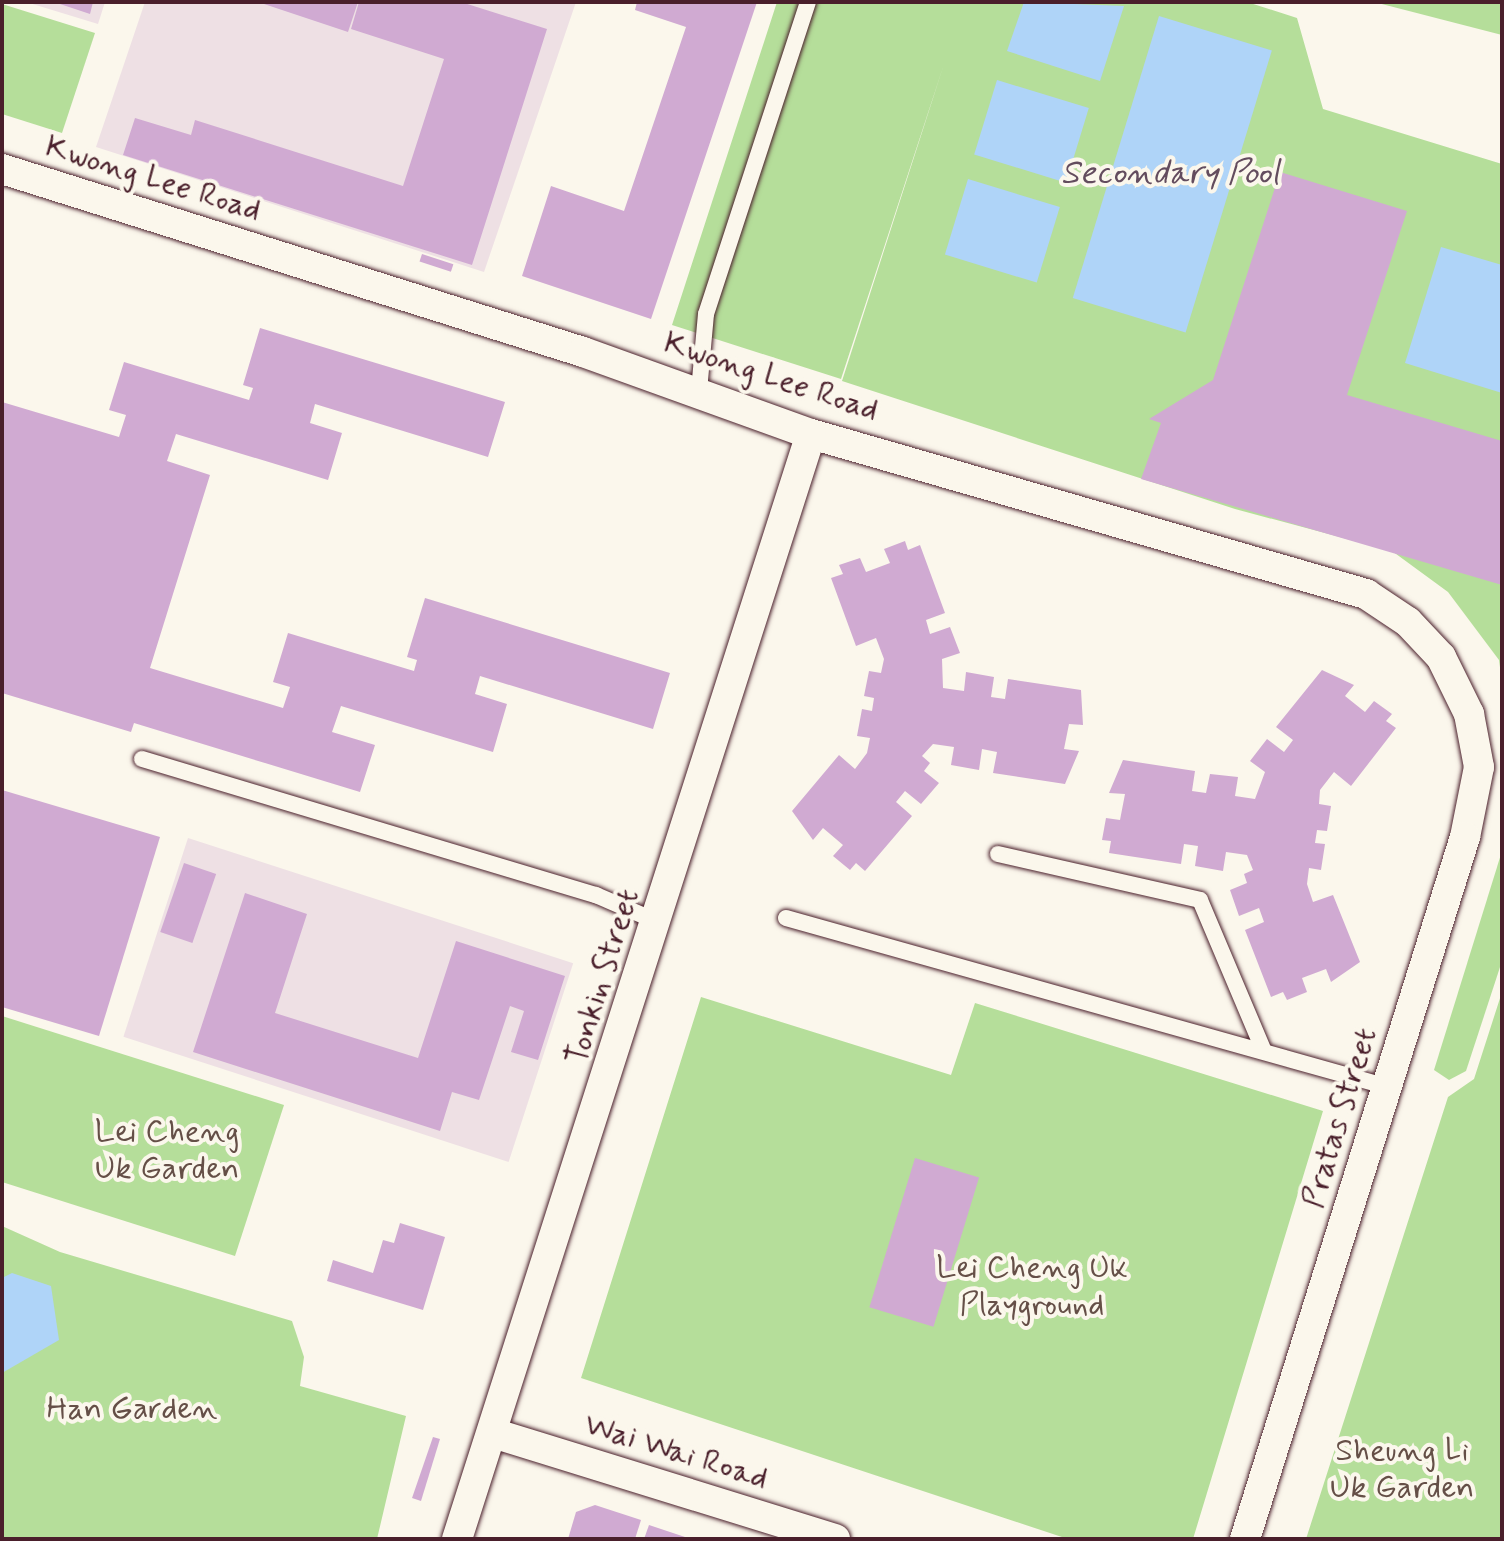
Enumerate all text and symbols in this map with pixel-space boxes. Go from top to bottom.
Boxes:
street label: Kwong Lee Road [39,127,267,231]
water label: Secondary Pool [1061,154,1279,194]
street label: Kwong Lee Road [657,324,885,430]
street label: Tonkin Street [557,882,649,1072]
street label: Pratas Street [1294,1021,1386,1215]
park label: Lei Cheng Uk Garden [95,1114,239,1189]
park label: Lei Cheng Uk Playground [937,1250,1127,1325]
park label: Han Garden [52,1390,212,1428]
street label: Wai Wai Road [581,1406,771,1498]
park label: Sheung Li Uk Garden [1331,1433,1473,1508]

